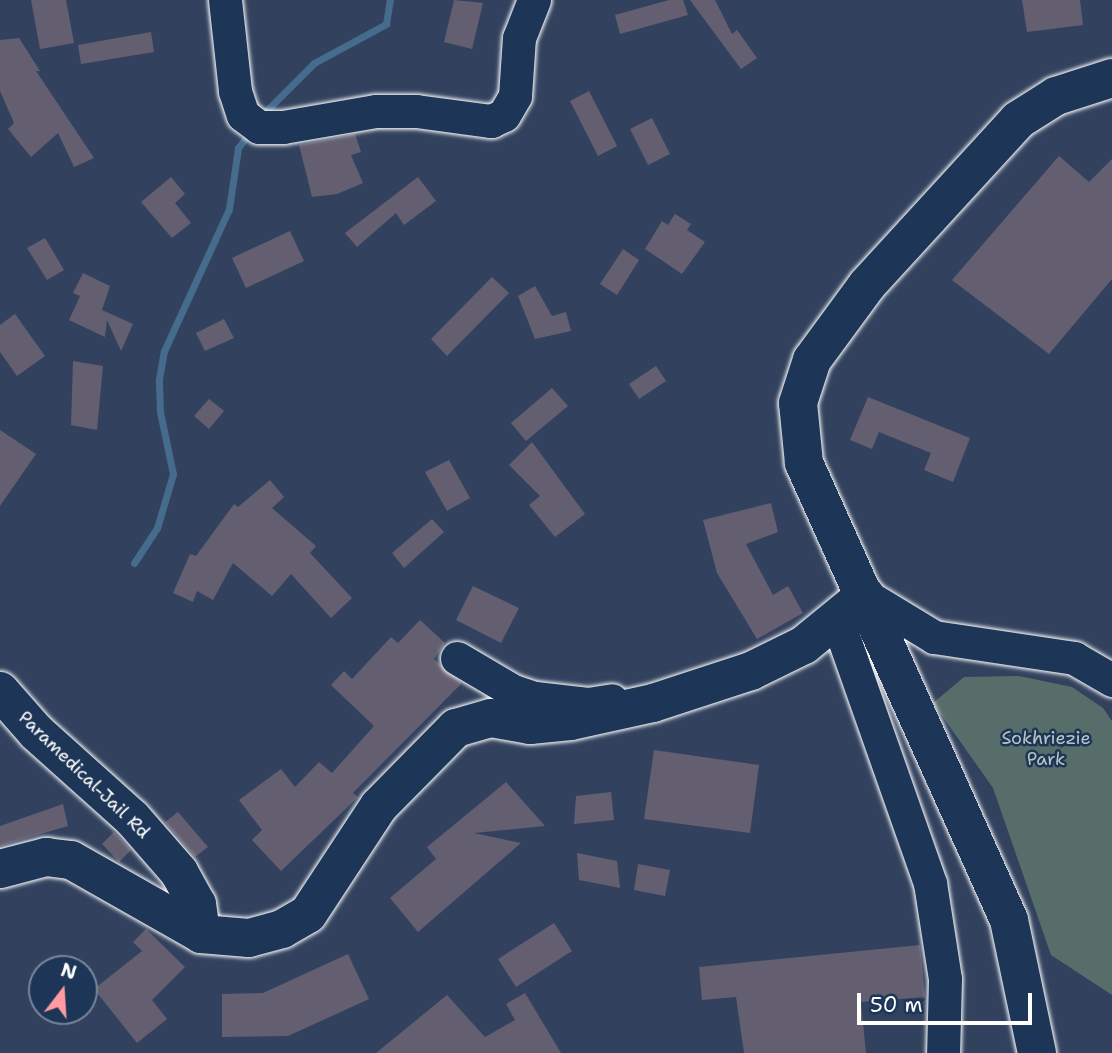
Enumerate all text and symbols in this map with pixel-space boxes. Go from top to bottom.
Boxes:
street label: Paramedical-Jail Rd [14,707,154,843]
park label: Sokhriezie Park [1001,728,1091,770]
north arrow [28,955,98,1025]
text: N [58,957,80,986]
scale bar [860,979,1035,1023]
text: 50 m [870,991,923,1019]

